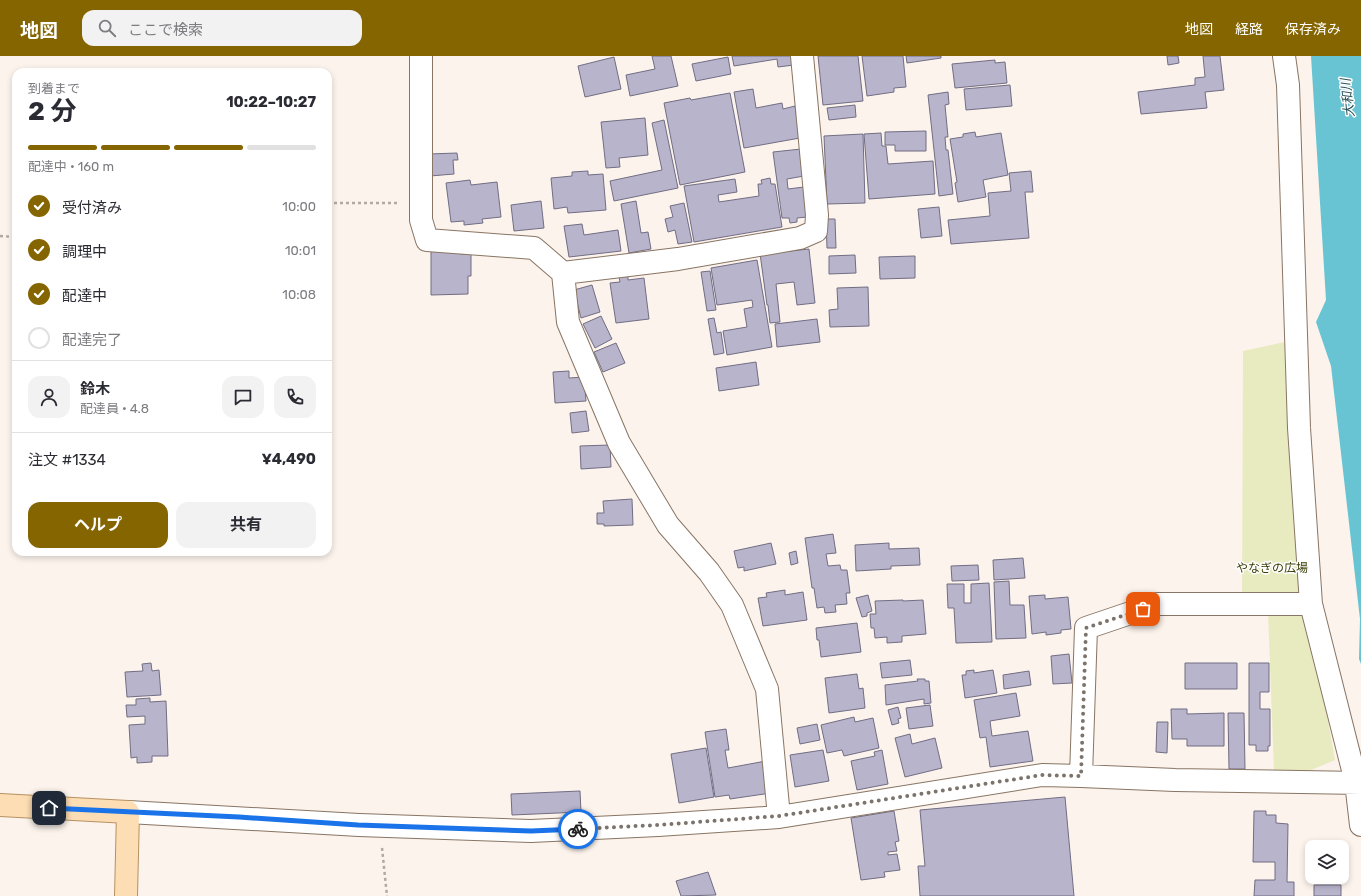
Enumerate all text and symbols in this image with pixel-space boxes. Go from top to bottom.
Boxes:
search box [82,10,362,46]
icon: search [96,17,118,39]
text: 地図 [20,19,58,42]
text: ここで検索 [128,21,203,39]
text: 地図 [1185,21,1213,38]
text: 経路 [1235,21,1263,38]
text: 保存済み [1285,21,1341,38]
water label: 大和川 [1338,76,1357,118]
text: 到着まで [28,81,80,96]
text: 10:22–10:27 [226,93,316,111]
text: 2 分 [28,96,76,127]
text: 配達中 · 160 m [28,159,114,174]
icon: check [28,195,50,217]
text: 受付済み [62,199,122,217]
text: 10:00 [282,199,316,214]
icon: check [28,239,50,261]
text: 調理中 [62,243,107,261]
text: 10:01 [285,243,316,258]
icon: check [28,283,50,305]
text: 配達中 [62,287,107,305]
text: 10:08 [282,287,316,302]
text: 配達完了 [62,331,122,349]
button: person [28,376,70,418]
button: chat [222,376,264,418]
button: phone [274,376,316,418]
text: 鈴木 [80,380,110,398]
text: 配達員 · 4.8 [80,401,149,416]
text: ¥4,490 [261,450,316,468]
text: 注文 #1334 [28,451,106,469]
button: ヘルプ [28,502,168,548]
button: 共有 [176,502,316,548]
park label: やなぎの広場 [1236,561,1308,575]
pin [1126,592,1160,626]
icon: bag [1132,598,1154,620]
pin [32,791,66,825]
icon: home [38,797,60,819]
courier [558,809,598,849]
icon: bike [567,818,589,840]
map controls [1305,840,1349,884]
button: layers [1305,840,1349,884]

